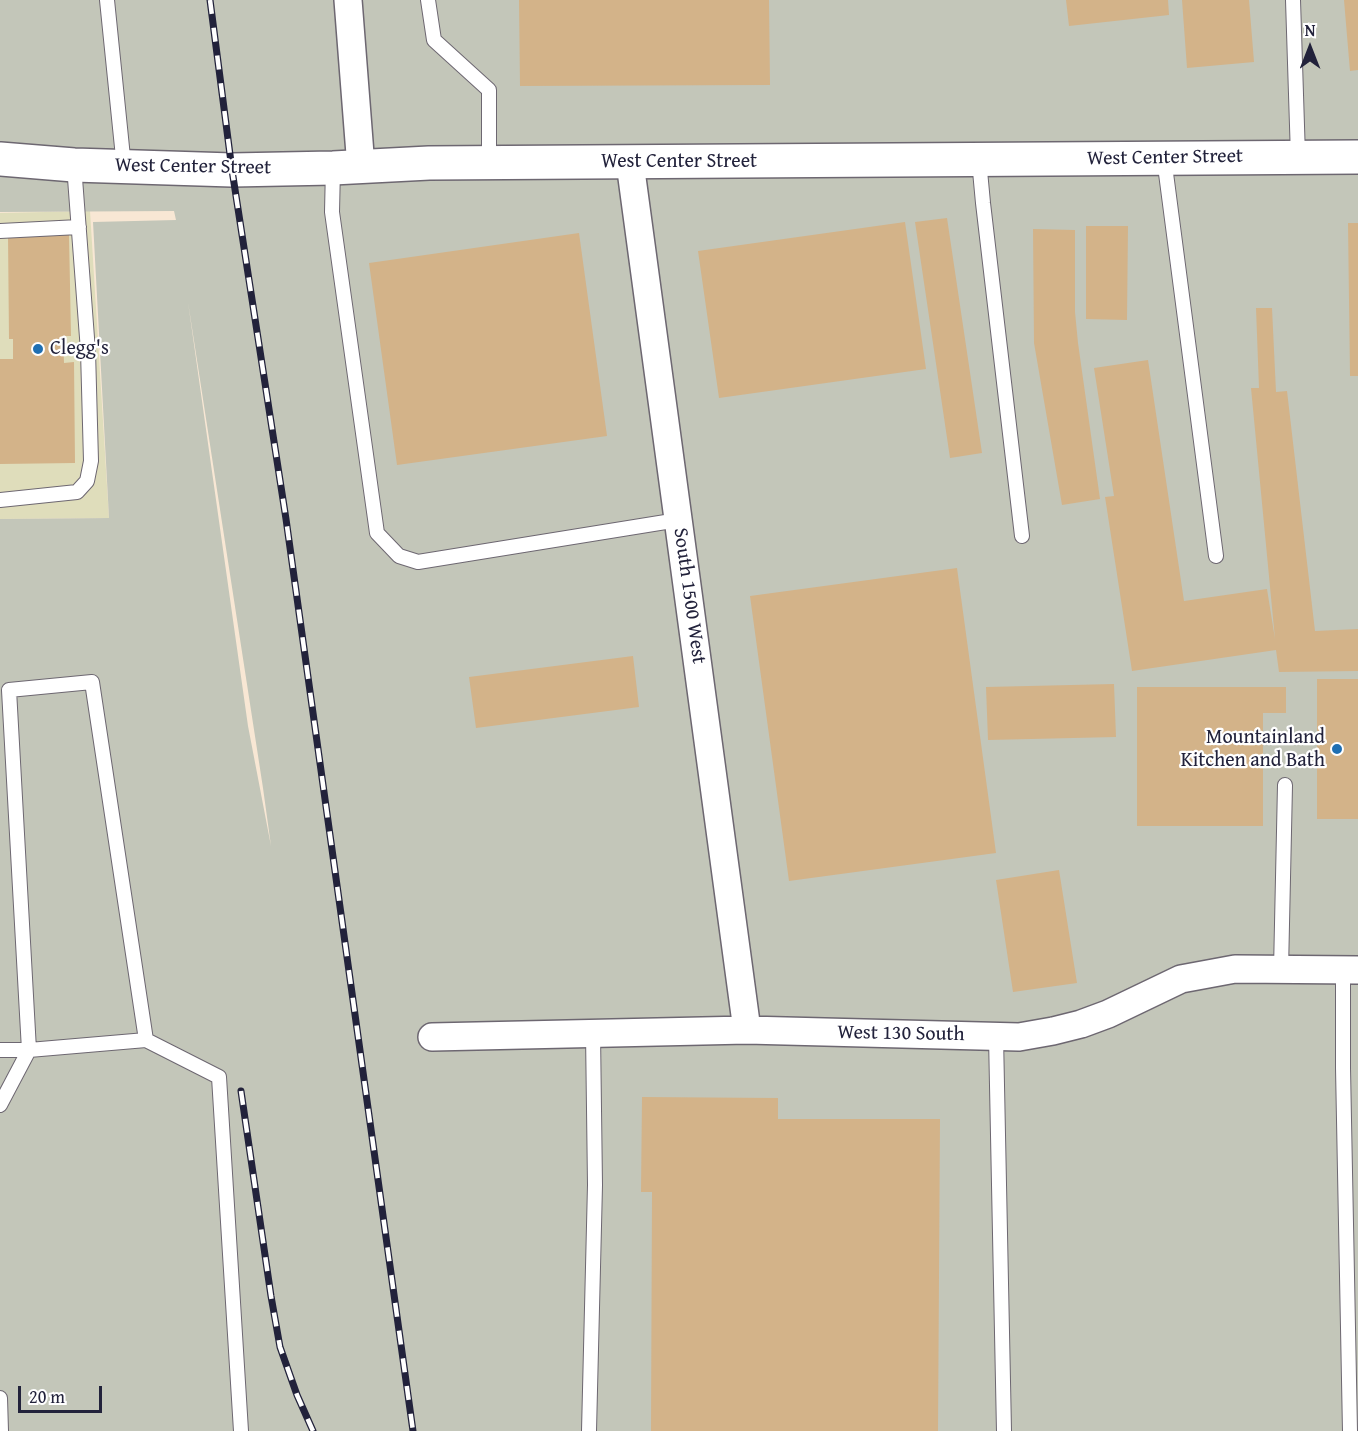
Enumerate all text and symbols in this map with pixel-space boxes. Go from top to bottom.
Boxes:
north arrow [1280,18,1340,78]
text: N [1305,18,1315,42]
street label: West Center Street [1087,145,1243,171]
street label: West Center Street [601,150,757,174]
street label: West Center Street [115,154,271,180]
place label: Clegg's [50,337,109,361]
marker: Clegg's [31,342,45,356]
street label: South 1500 West [668,526,710,666]
place label: Mountainland Kitchen and Bath [1181,726,1325,773]
marker: Mountainland Kitchen and Bath [1330,742,1344,756]
street label: West 130 South [837,1021,965,1047]
scale bar [21,1374,105,1412]
text: 20 m [29,1383,65,1410]

